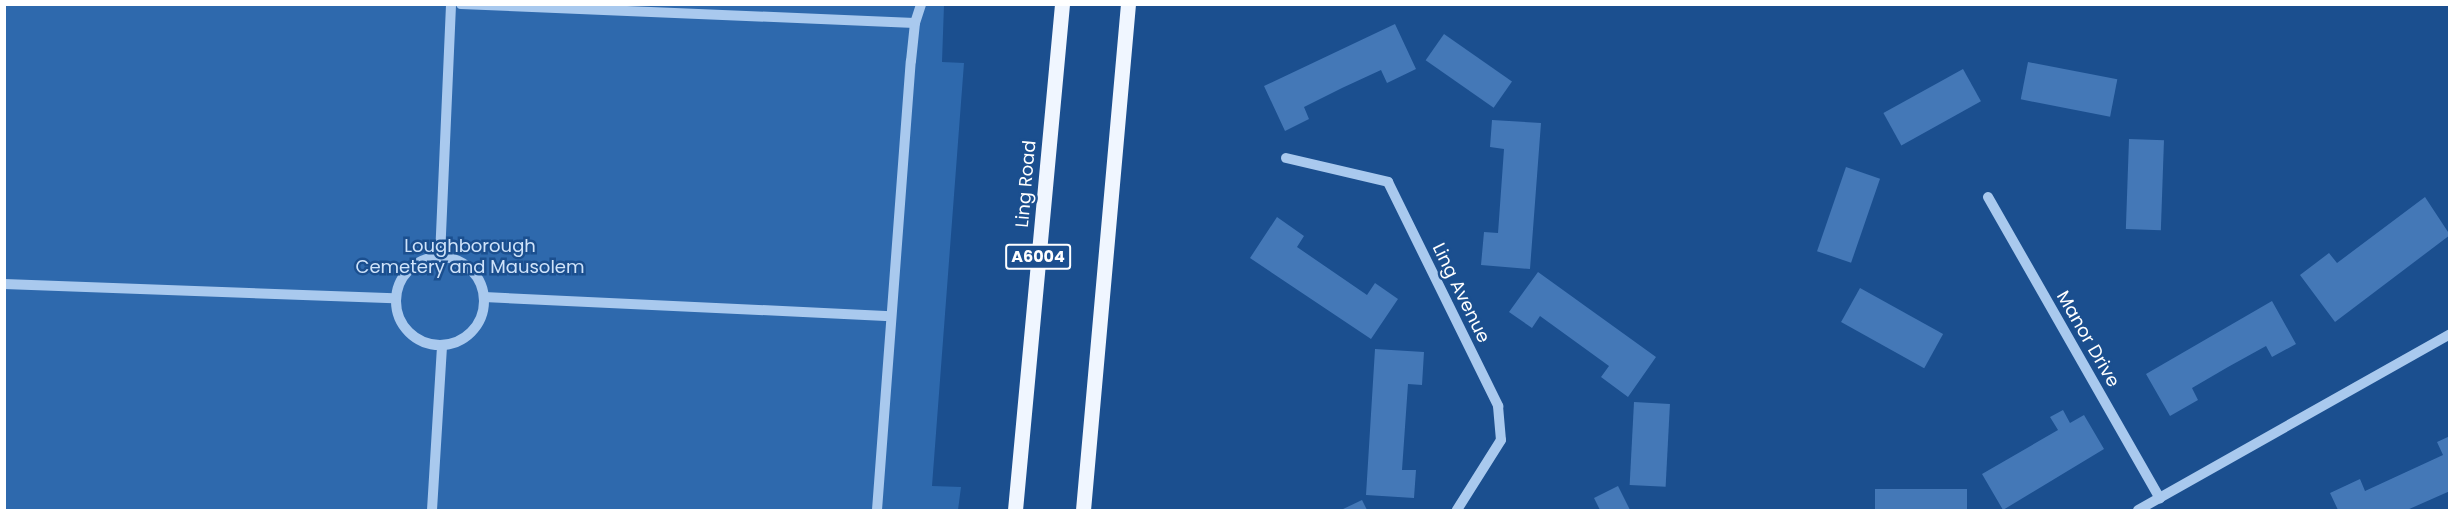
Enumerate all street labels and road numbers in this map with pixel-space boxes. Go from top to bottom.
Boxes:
street label: Ling Road [1011,139,1041,229]
street label: Ling Avenue [1428,240,1494,346]
road number: A6004 [1005,244,1071,270]
street label: Manor Drive [2052,287,2124,391]

